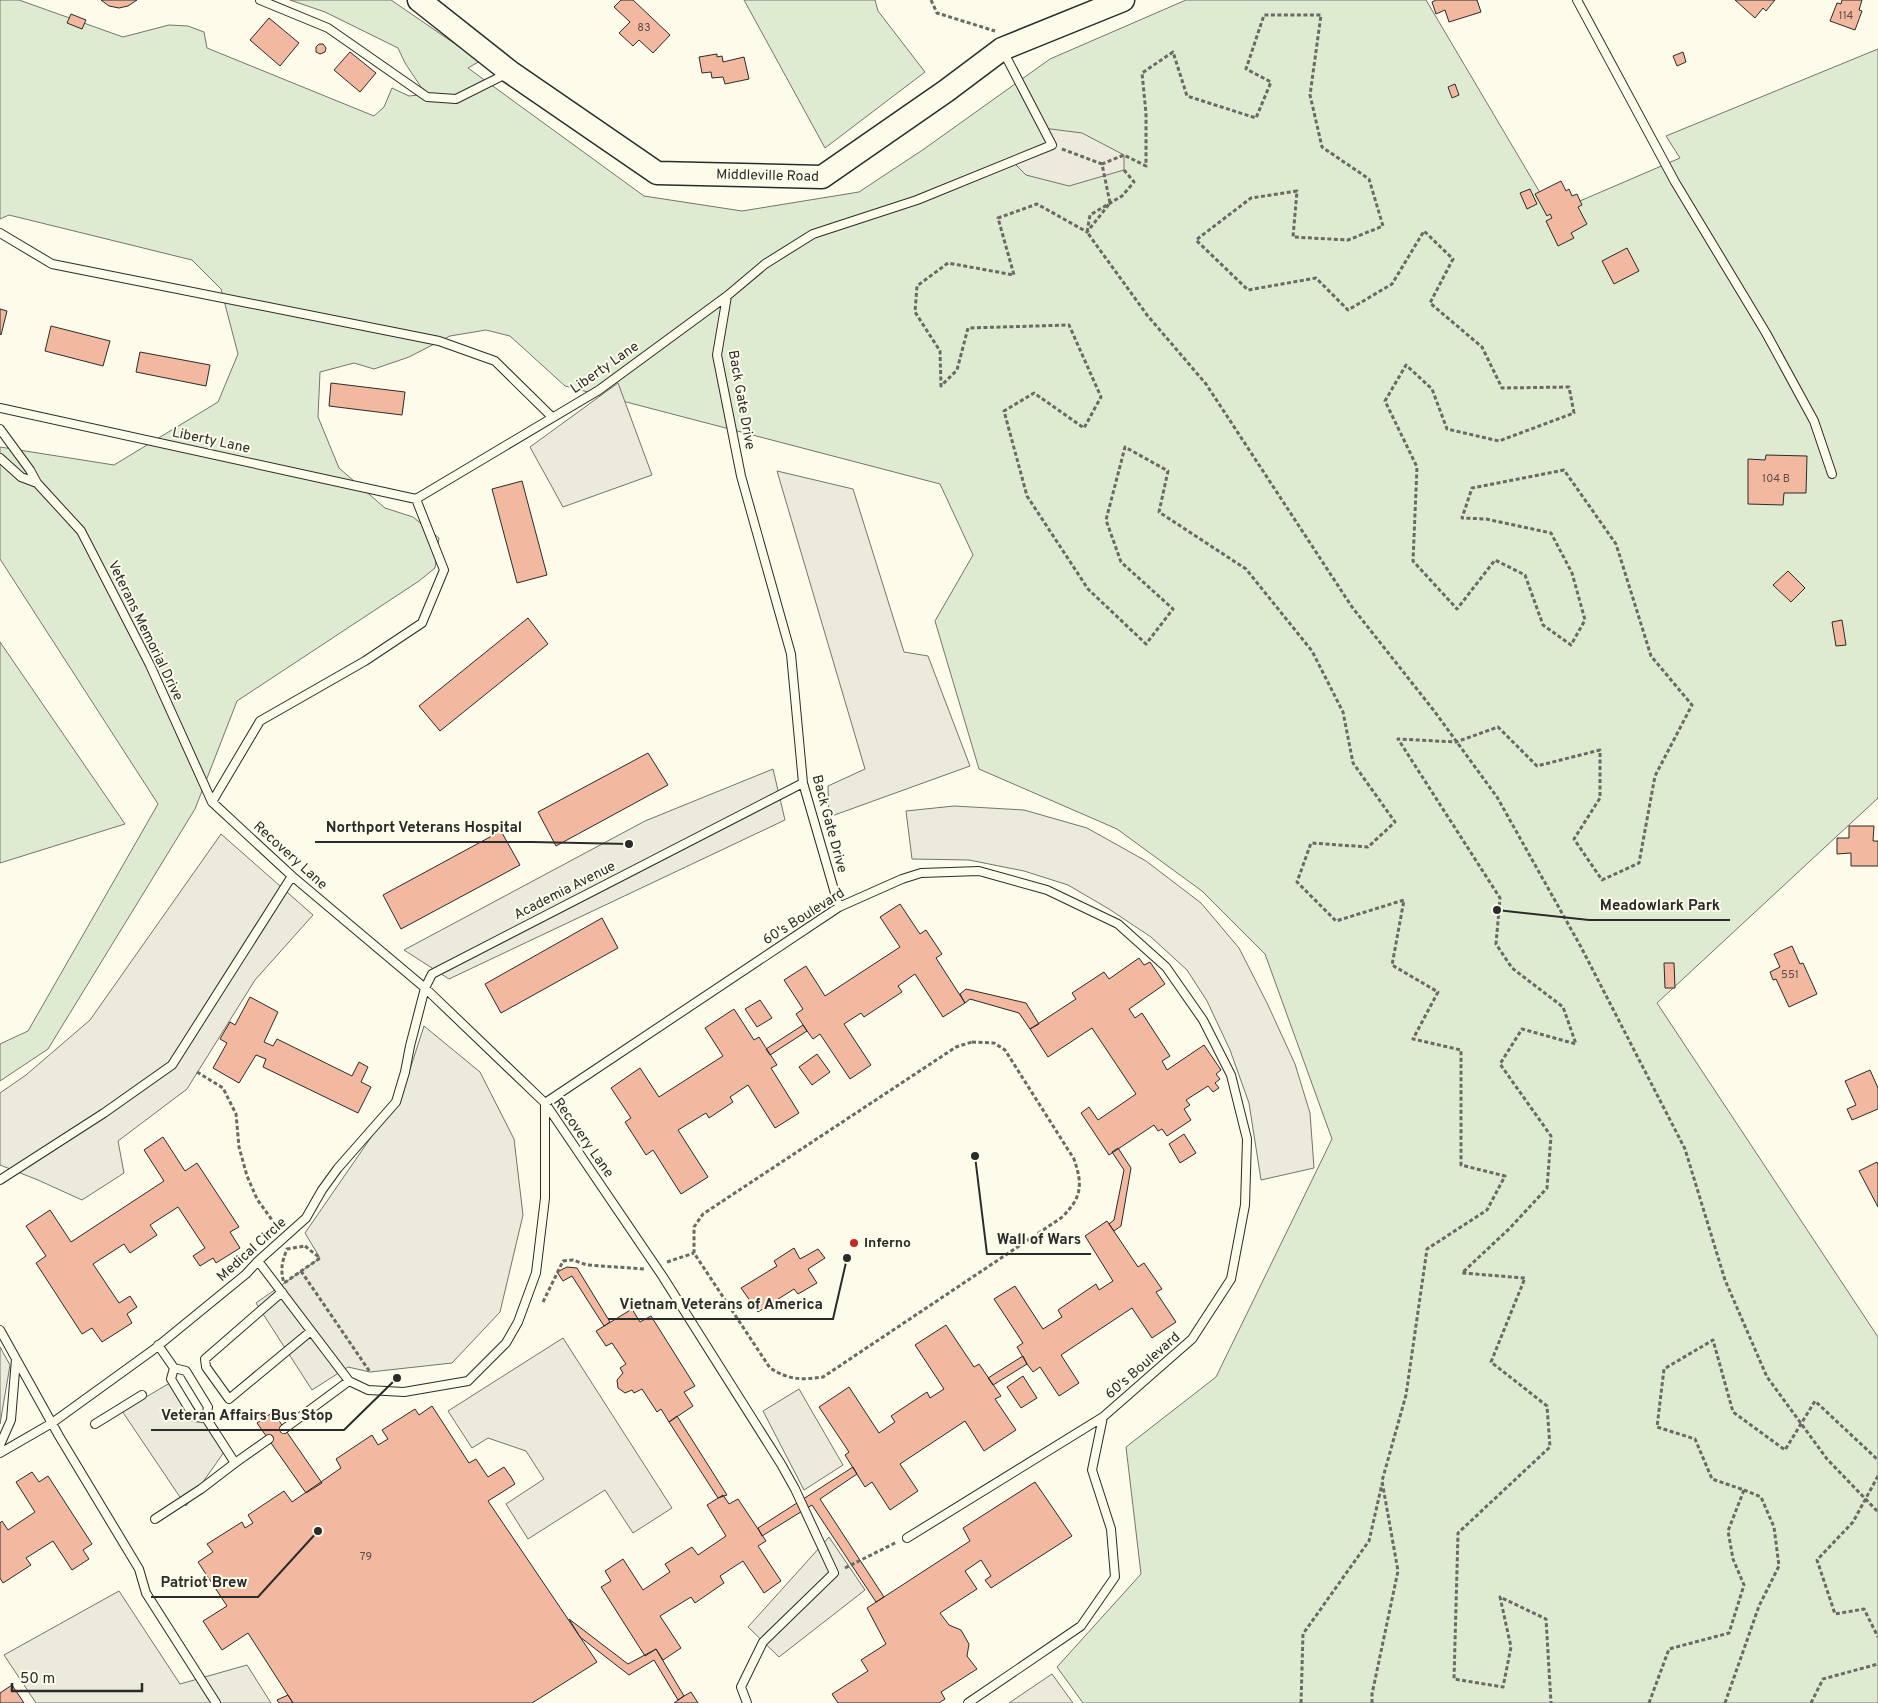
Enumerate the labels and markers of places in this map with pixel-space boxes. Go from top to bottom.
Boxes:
callout: Northport Veterans Hospital [315,812,532,842]
callout: Meadowlark Park [1589,890,1730,920]
callout: Wall of Wars [987,1224,1091,1254]
place label: Inferno [864,1235,911,1252]
marker: Inferno [848,1237,860,1249]
callout: Vietnam Veterans of America [608,1289,833,1319]
callout: Veteran Affairs Bus Stop [151,1400,344,1430]
callout: Patriot Brew [151,1567,258,1597]

